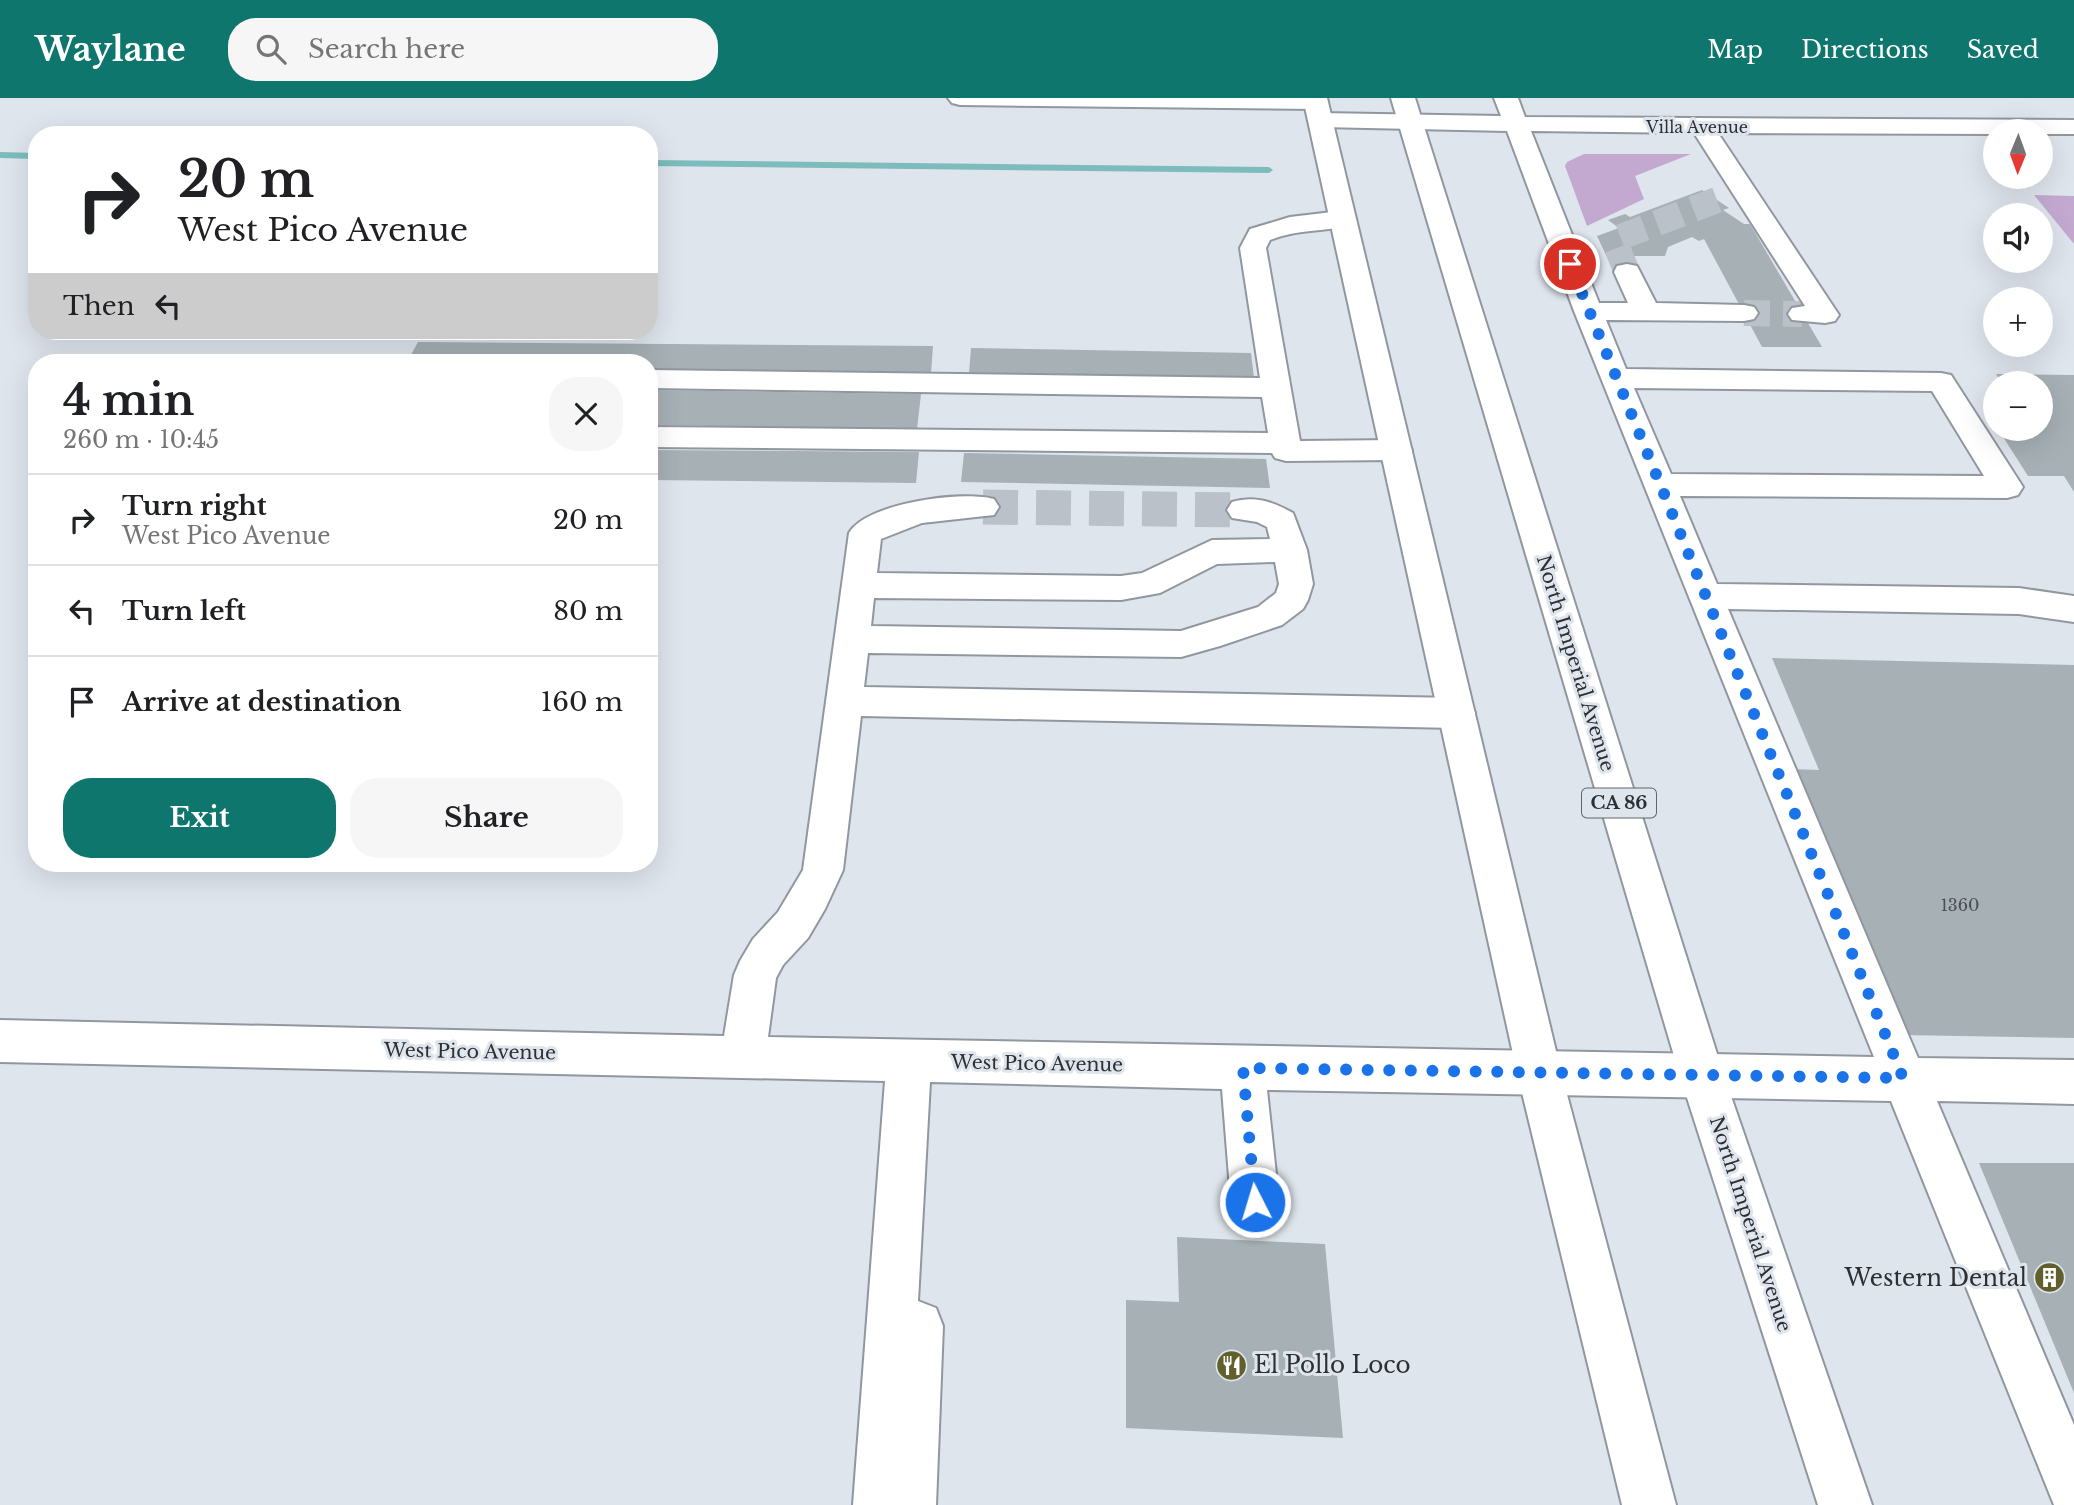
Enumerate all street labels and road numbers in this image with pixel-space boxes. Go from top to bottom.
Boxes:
street label: Villa Avenue [1645,117,1748,137]
street label: North Imperial Avenue [1532,552,1619,774]
road number: CA 86 [1582,788,1656,818]
street label: West Pico Avenue [383,1038,556,1065]
street label: West Pico Avenue [950,1050,1123,1077]
street label: North Imperial Avenue [1705,1114,1796,1335]

